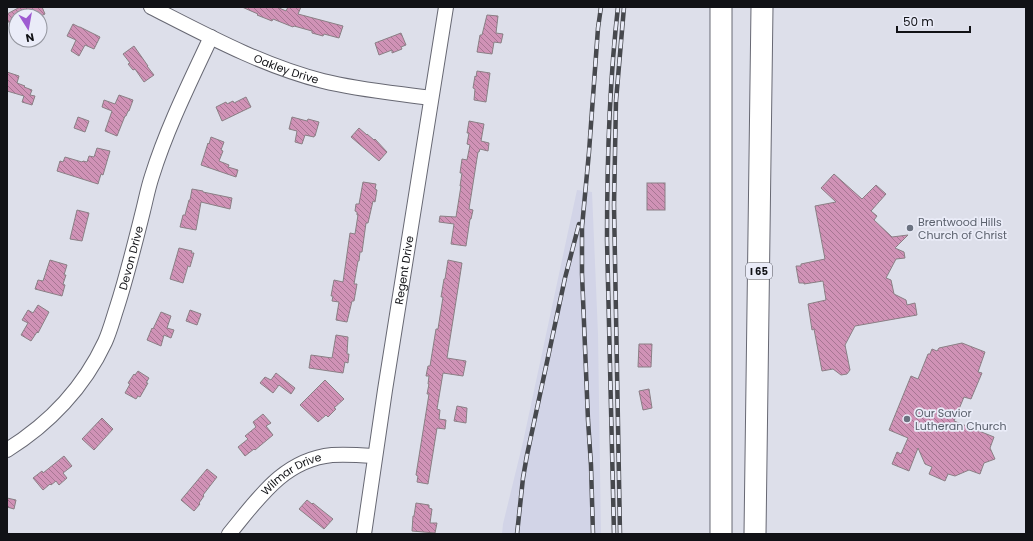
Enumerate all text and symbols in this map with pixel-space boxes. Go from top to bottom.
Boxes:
north arrow [8,8,48,48]
scale bar [897,8,970,34]
text: 50 m [903,13,934,30]
text: N [24,29,35,46]
street label: Oakley Drive [251,50,321,88]
place label: Brentwood Hills Church of Christ [918,214,1007,243]
marker: Brentwood Hills Church of Christ [905,223,915,233]
street label: Devon Drive [115,224,147,292]
street label: Regent Drive [391,234,417,306]
road number: I 65 [746,263,772,279]
place label: Our Savior Lutheran Church [915,405,1007,434]
marker: Our Savior Lutheran Church [902,414,912,424]
street label: Wilmar Drive [257,449,323,499]

